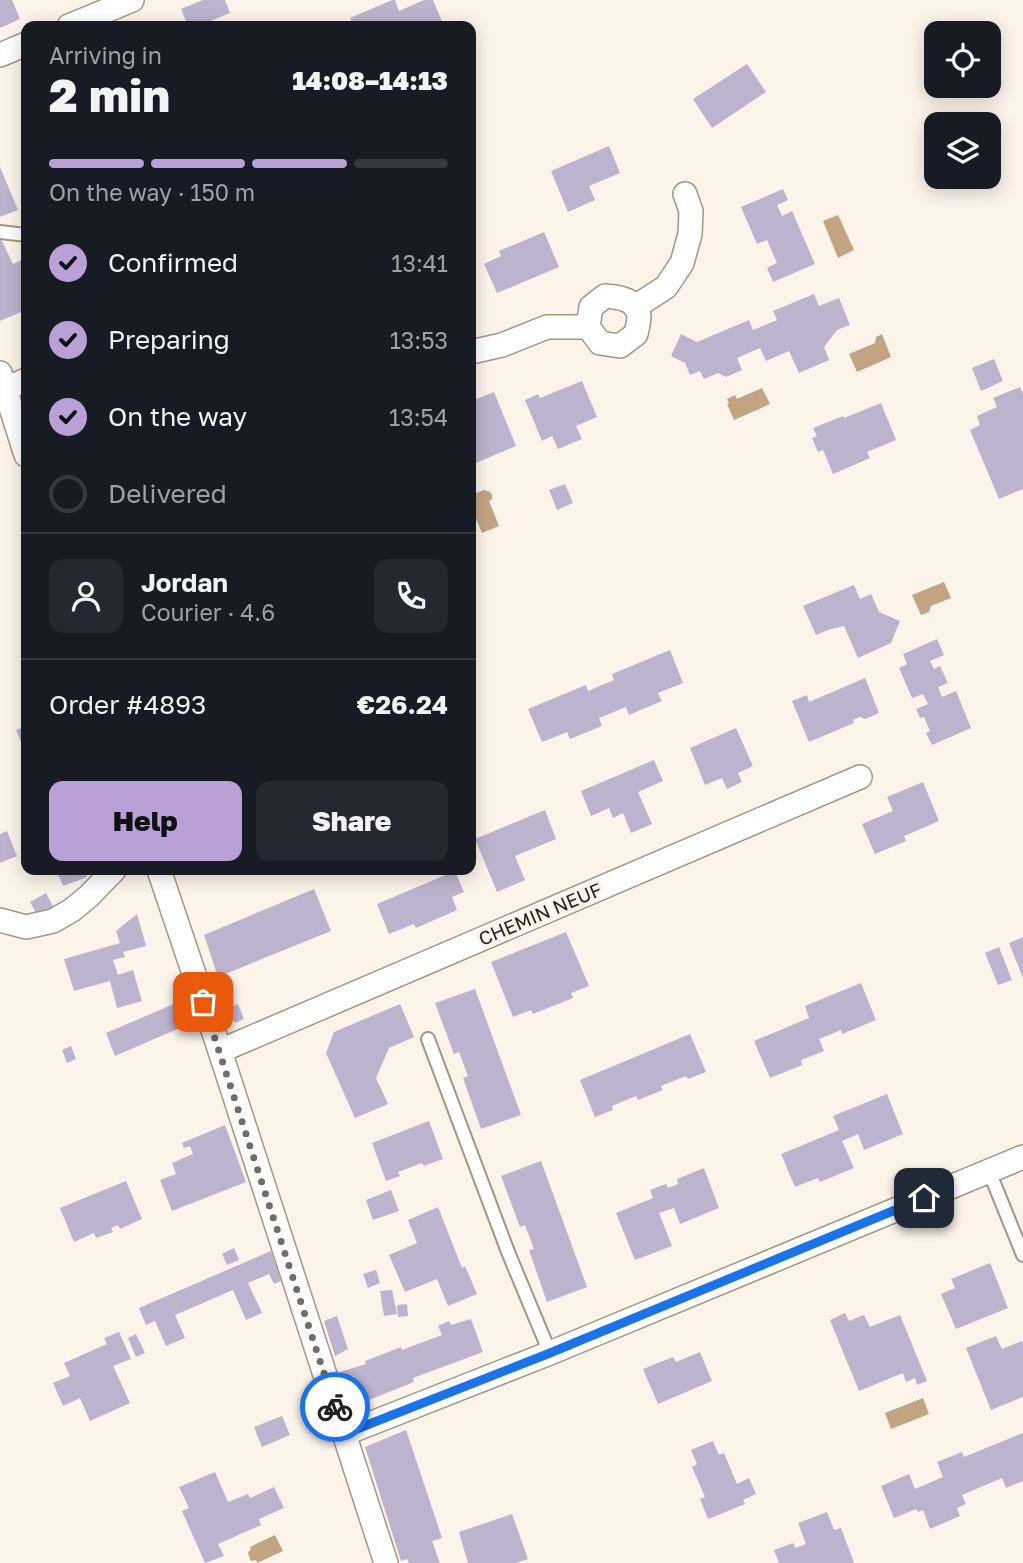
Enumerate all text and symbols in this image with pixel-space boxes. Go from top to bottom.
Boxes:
map controls [924,21,1001,189]
button: locate [924,21,1001,98]
text: Arriving in [49,41,162,69]
text: 14:08–14:13 [292,65,448,96]
text: 2 min [49,67,170,122]
button: layers [924,112,1001,189]
text: On the way · 150 m [49,178,255,206]
icon: check [49,244,87,282]
text: Confirmed [108,247,238,278]
text: 13:41 [391,249,448,277]
icon: check [49,321,87,359]
text: Preparing [108,324,230,355]
text: 13:53 [390,326,448,354]
icon: check [49,398,87,436]
text: On the way [108,401,247,432]
text: 13:54 [389,403,448,431]
text: Delivered [108,478,227,509]
button: person [49,559,123,633]
button: phone [374,559,448,633]
text: Jordan [141,567,228,598]
text: Courier · 4.6 [141,598,275,626]
text: Order #4893 [49,689,206,720]
text: €26.24 [357,689,448,720]
button: Help [49,781,242,861]
button: Share [256,781,448,861]
street label: CHEMIN NEUF [475,877,605,950]
pin [173,972,233,1032]
icon: bag [184,983,222,1021]
pin [894,1168,954,1228]
icon: home [905,1179,943,1217]
courier [300,1372,370,1442]
icon: bike [316,1388,354,1426]

